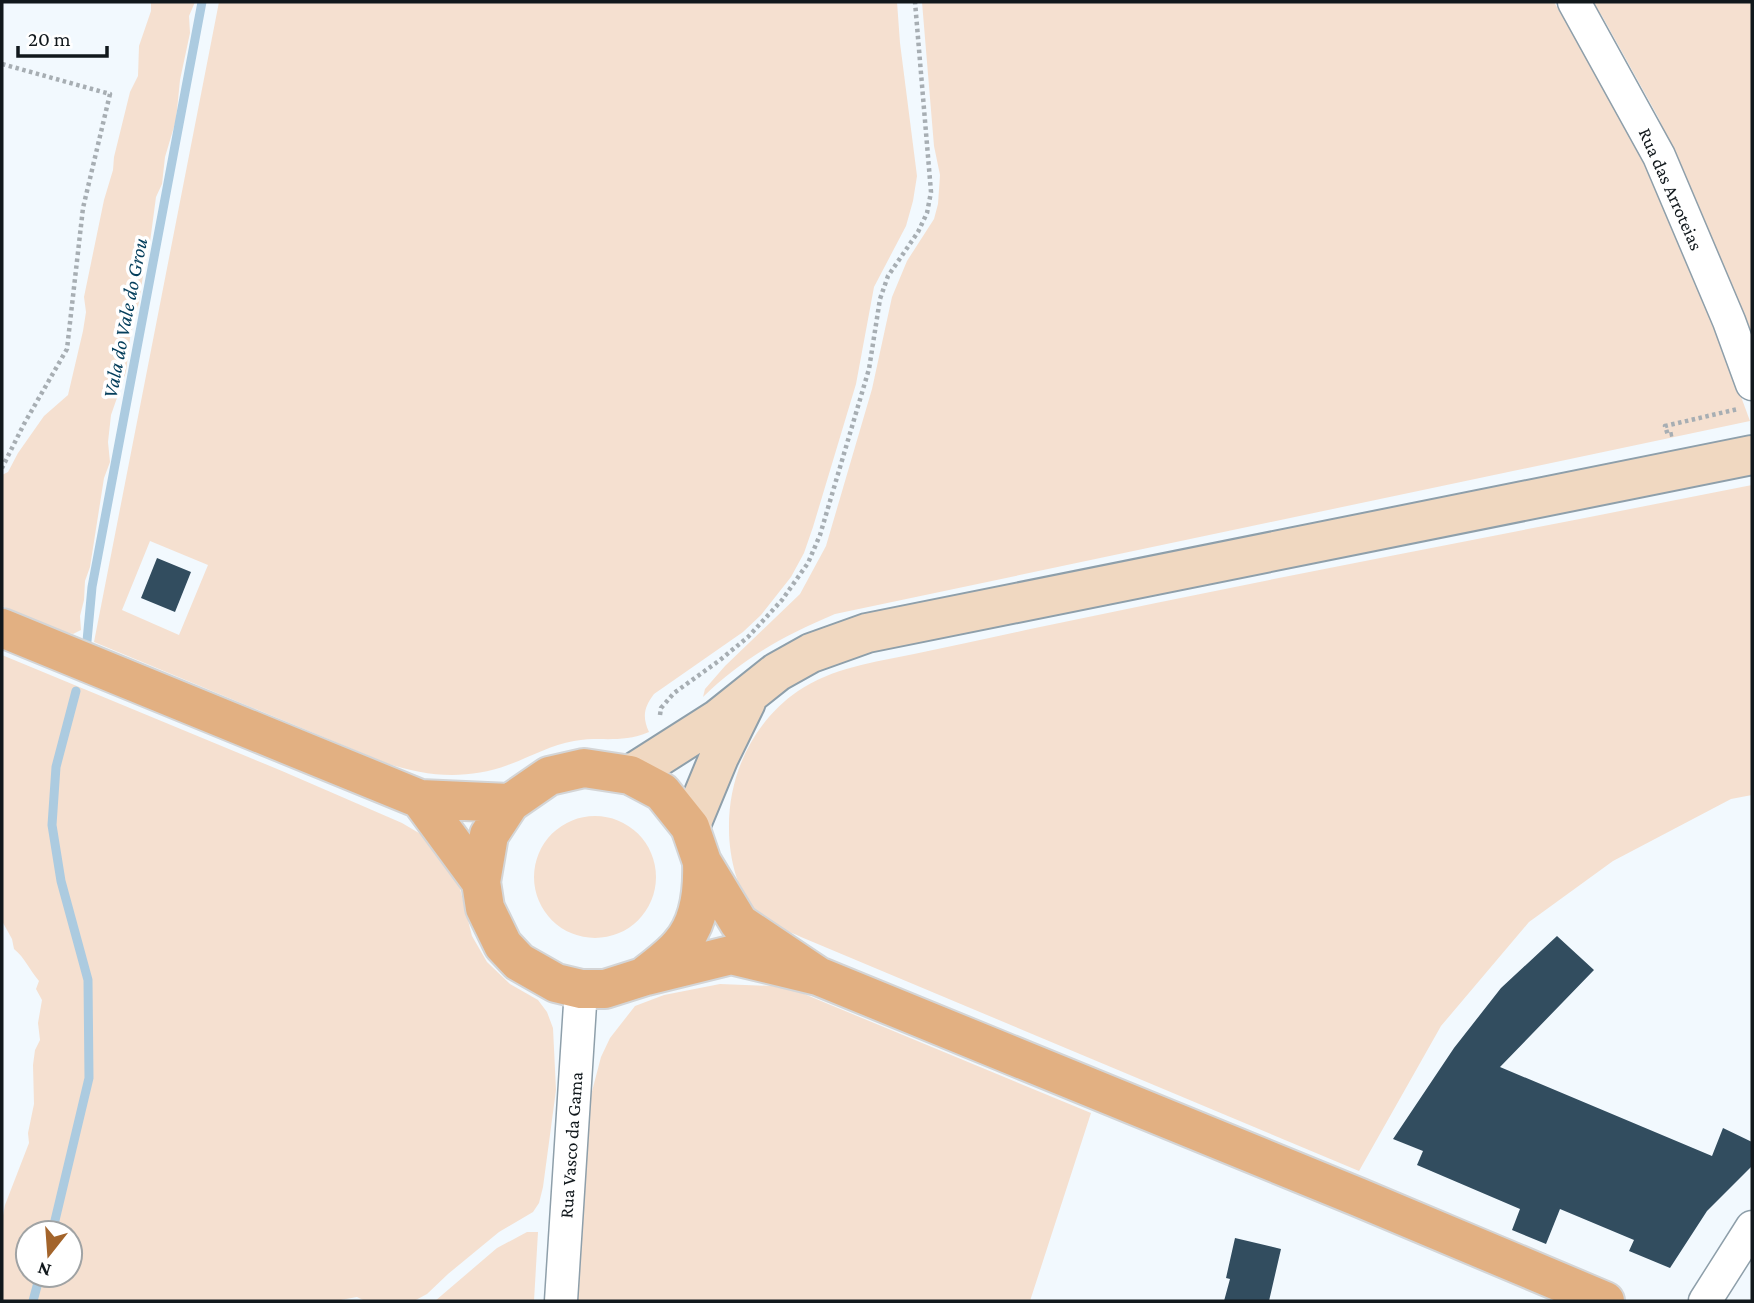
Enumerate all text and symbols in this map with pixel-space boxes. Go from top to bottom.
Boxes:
scale bar [18,14,107,58]
text: 20 m [28,27,71,51]
street label: Rua das Arroteias [1635,125,1707,253]
water label: Vala do Vale do Grou [98,236,152,400]
street label: Rua Vasco da Gama [555,1071,587,1219]
north arrow [14,1219,84,1289]
text: N [35,1258,53,1282]

